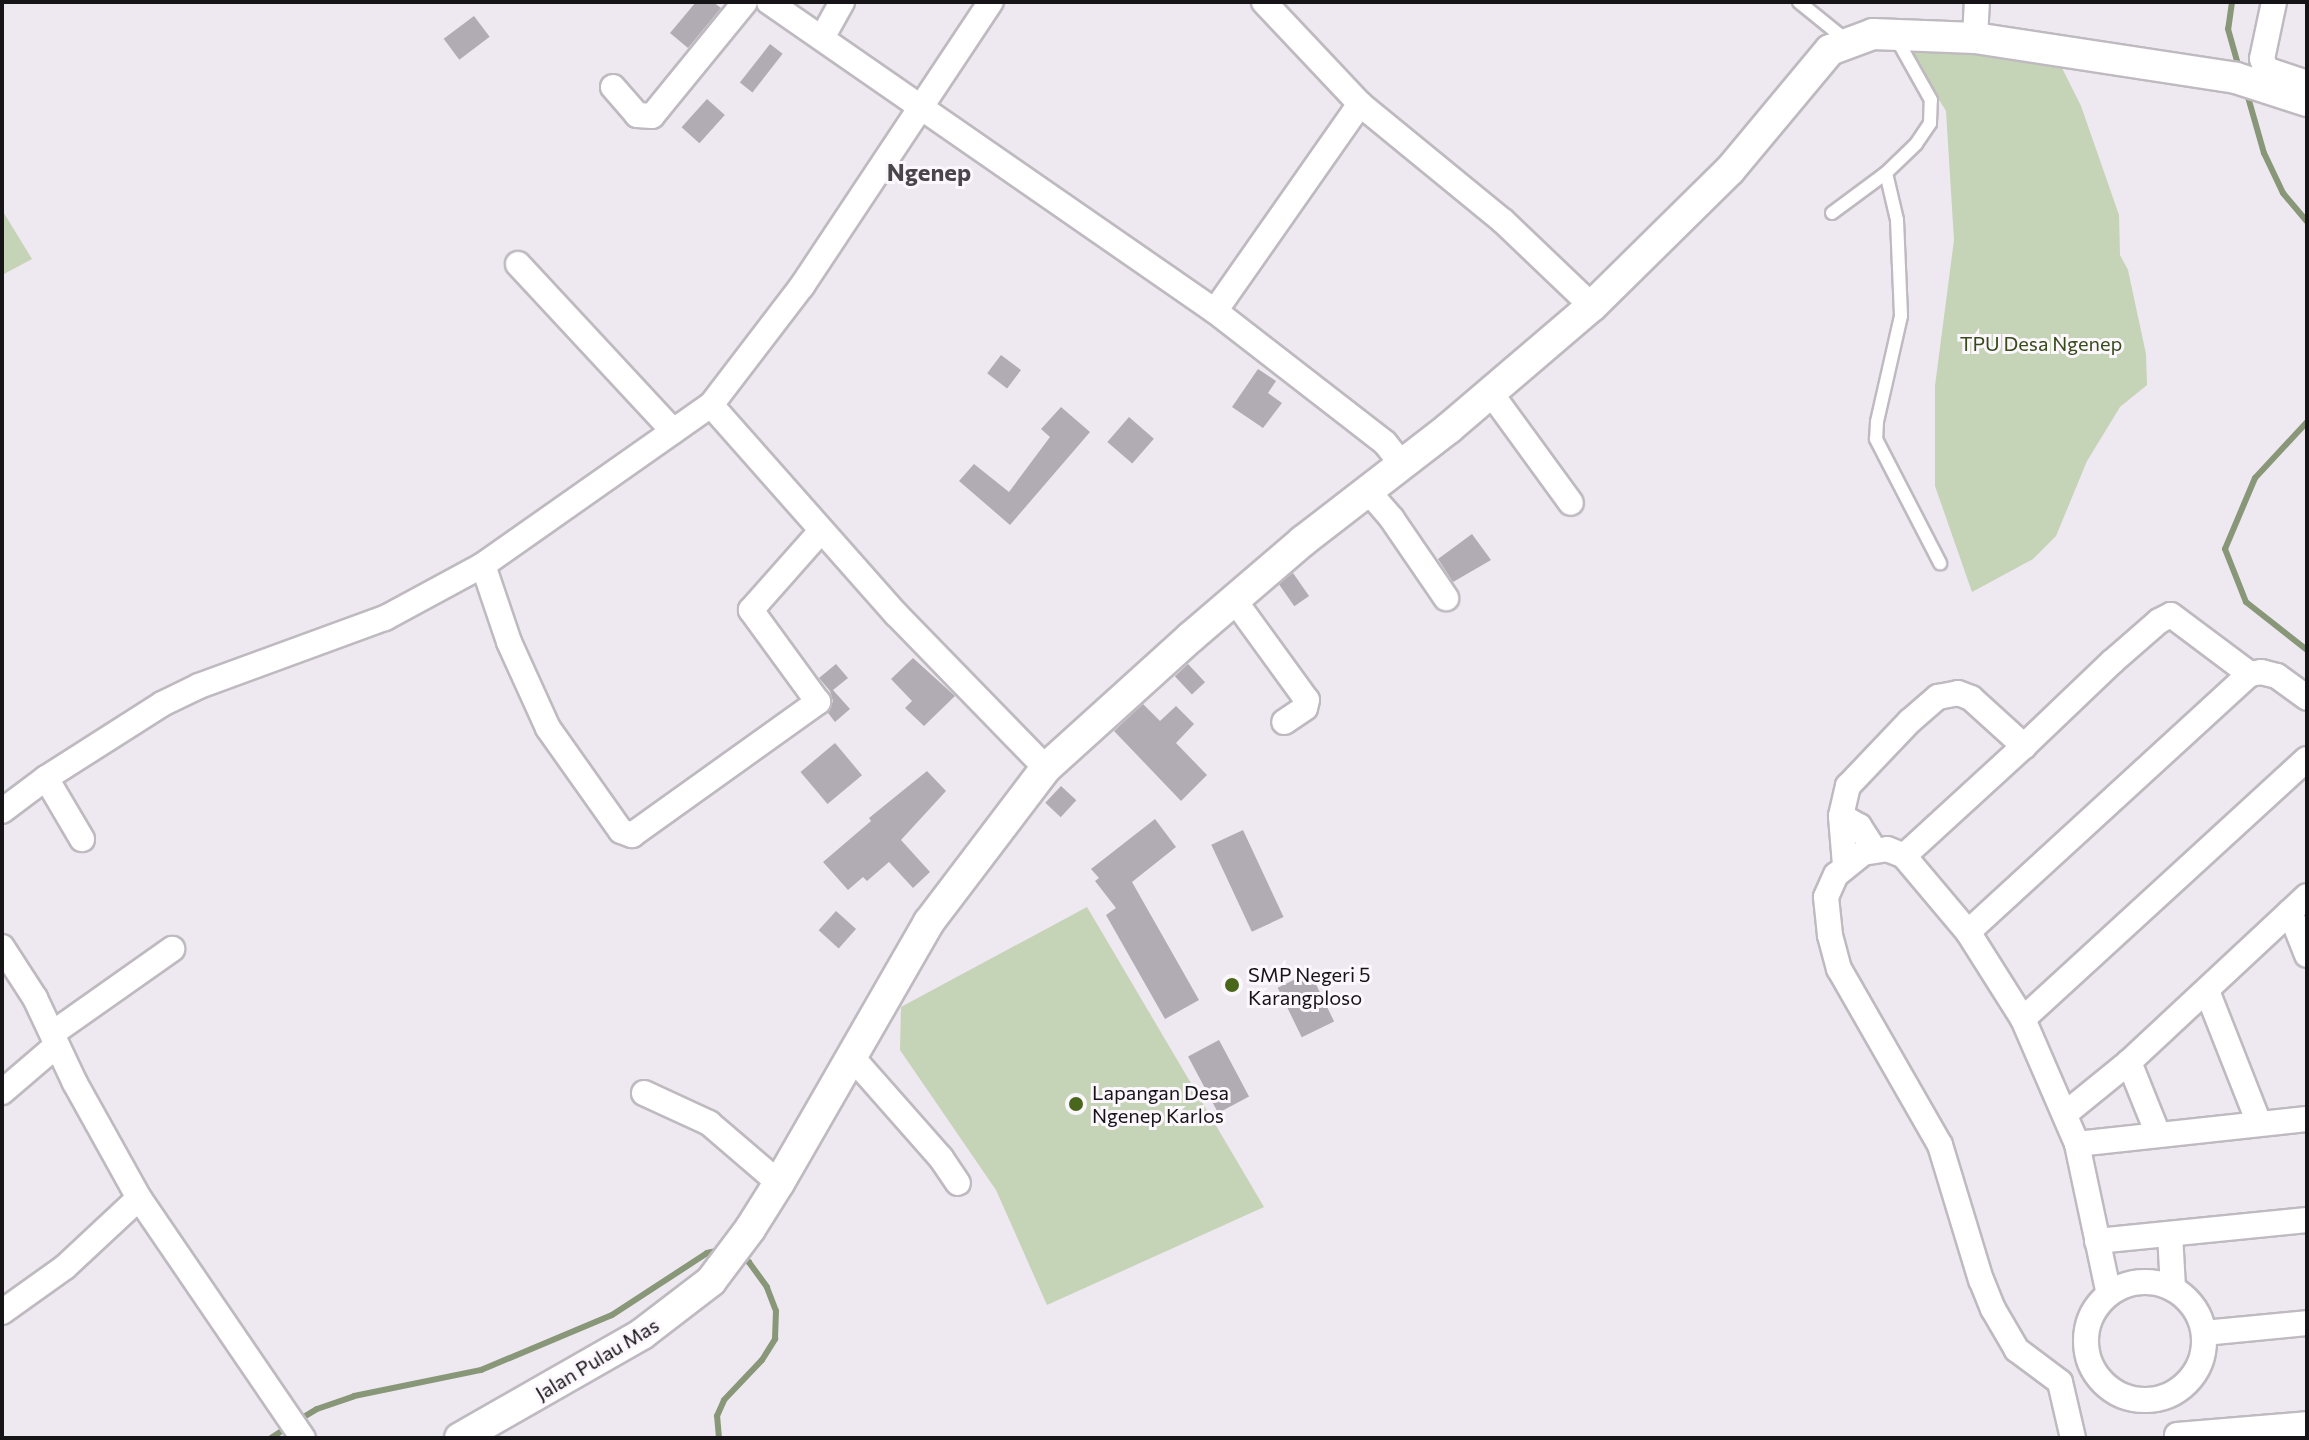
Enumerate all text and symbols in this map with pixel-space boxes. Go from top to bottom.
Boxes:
district label: Ngenep [887,158,971,186]
park label: TPU Desa Ngenep [1960,331,2122,355]
place label: SMP Negeri 5 Karangploso [1248,962,1371,1009]
marker: SMP Negeri 5 Karangploso [1223,976,1241,994]
place label: Lapangan Desa Ngenep Karlos [1092,1080,1229,1127]
marker: Lapangan Desa Ngenep Karlos [1067,1095,1085,1113]
street label: Jalan Pulau Mas [531,1313,663,1405]

